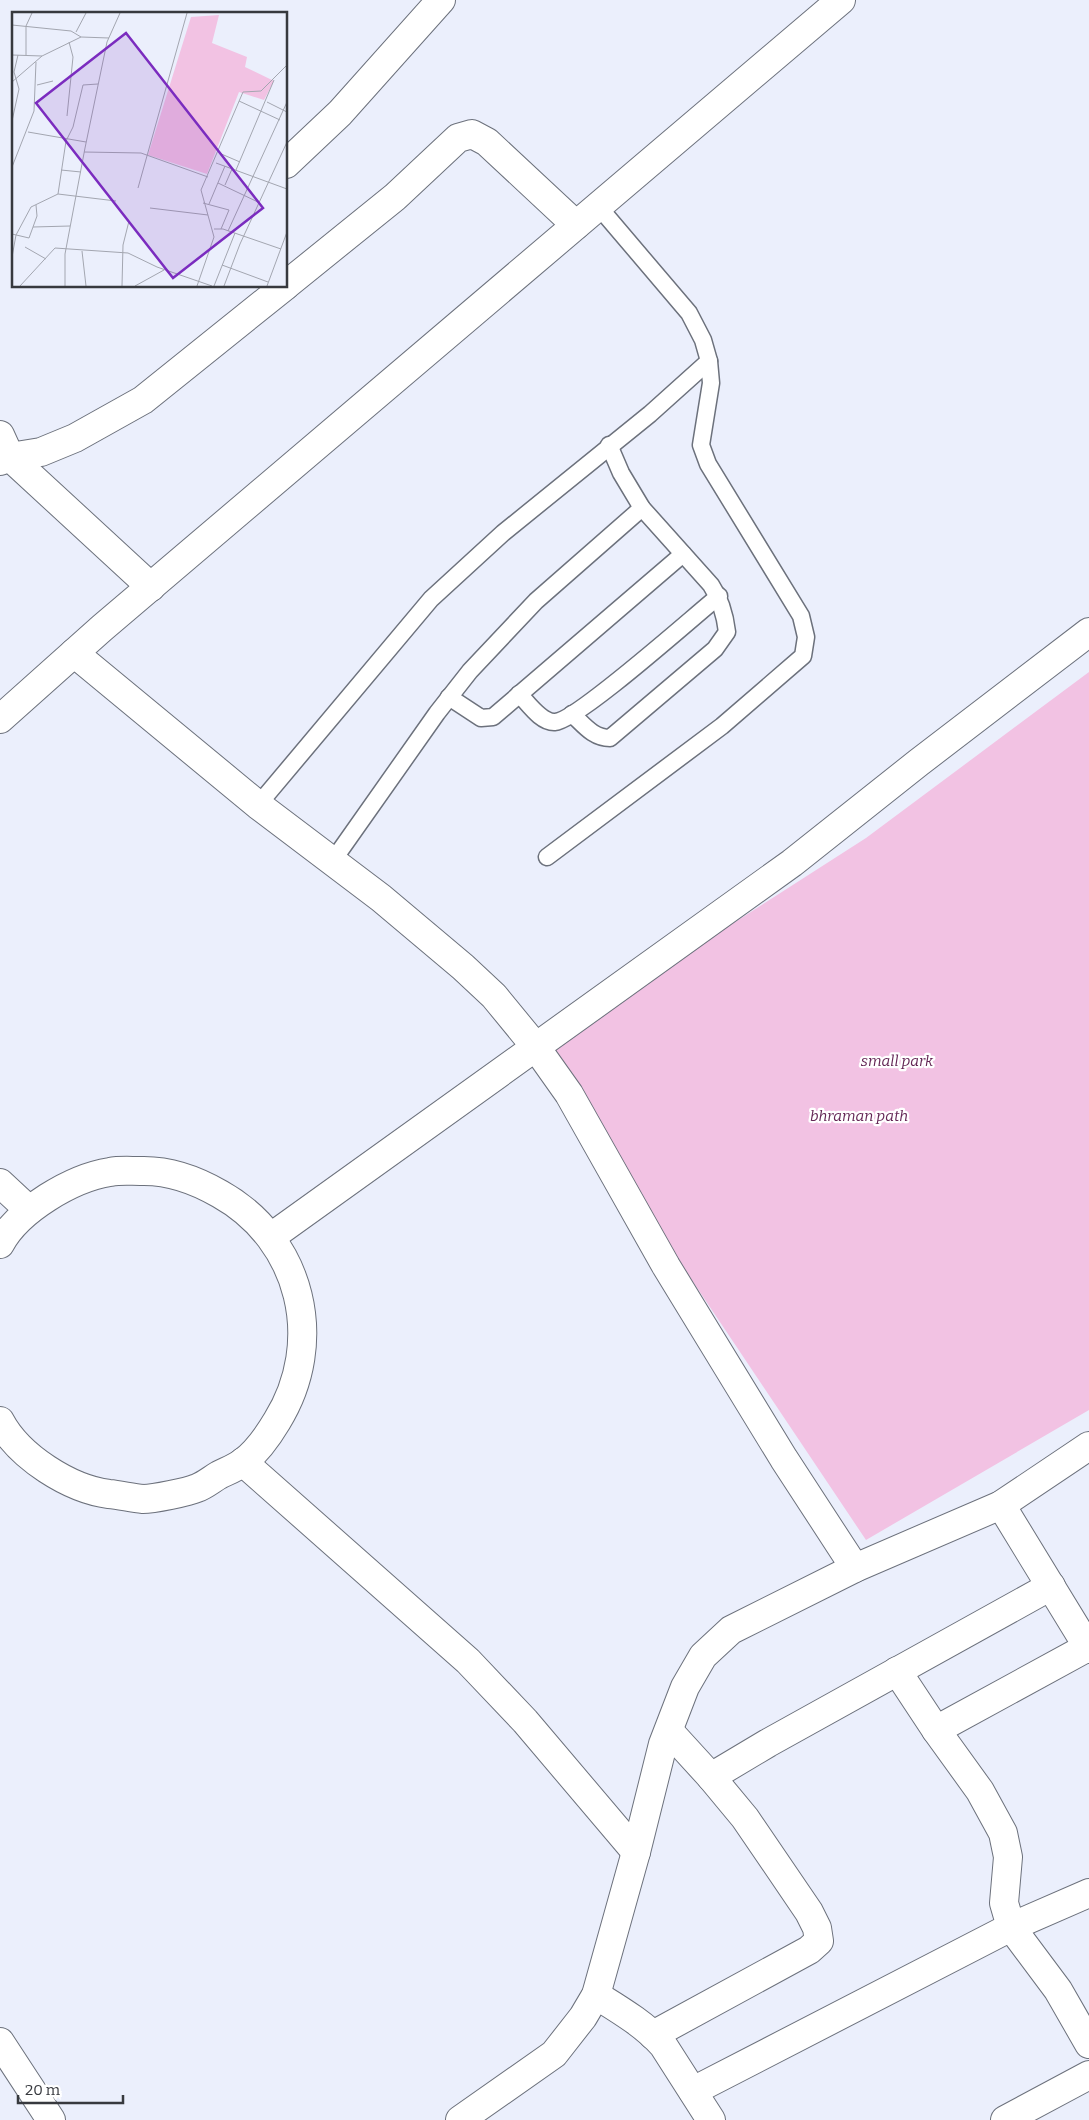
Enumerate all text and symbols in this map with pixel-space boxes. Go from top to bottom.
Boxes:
inset map [12,12,288,288]
park label: small park [861,1052,934,1070]
park label: bhraman path [810,1107,908,1125]
scale bar [18,2072,122,2104]
text: 20 m [25,2081,61,2099]

